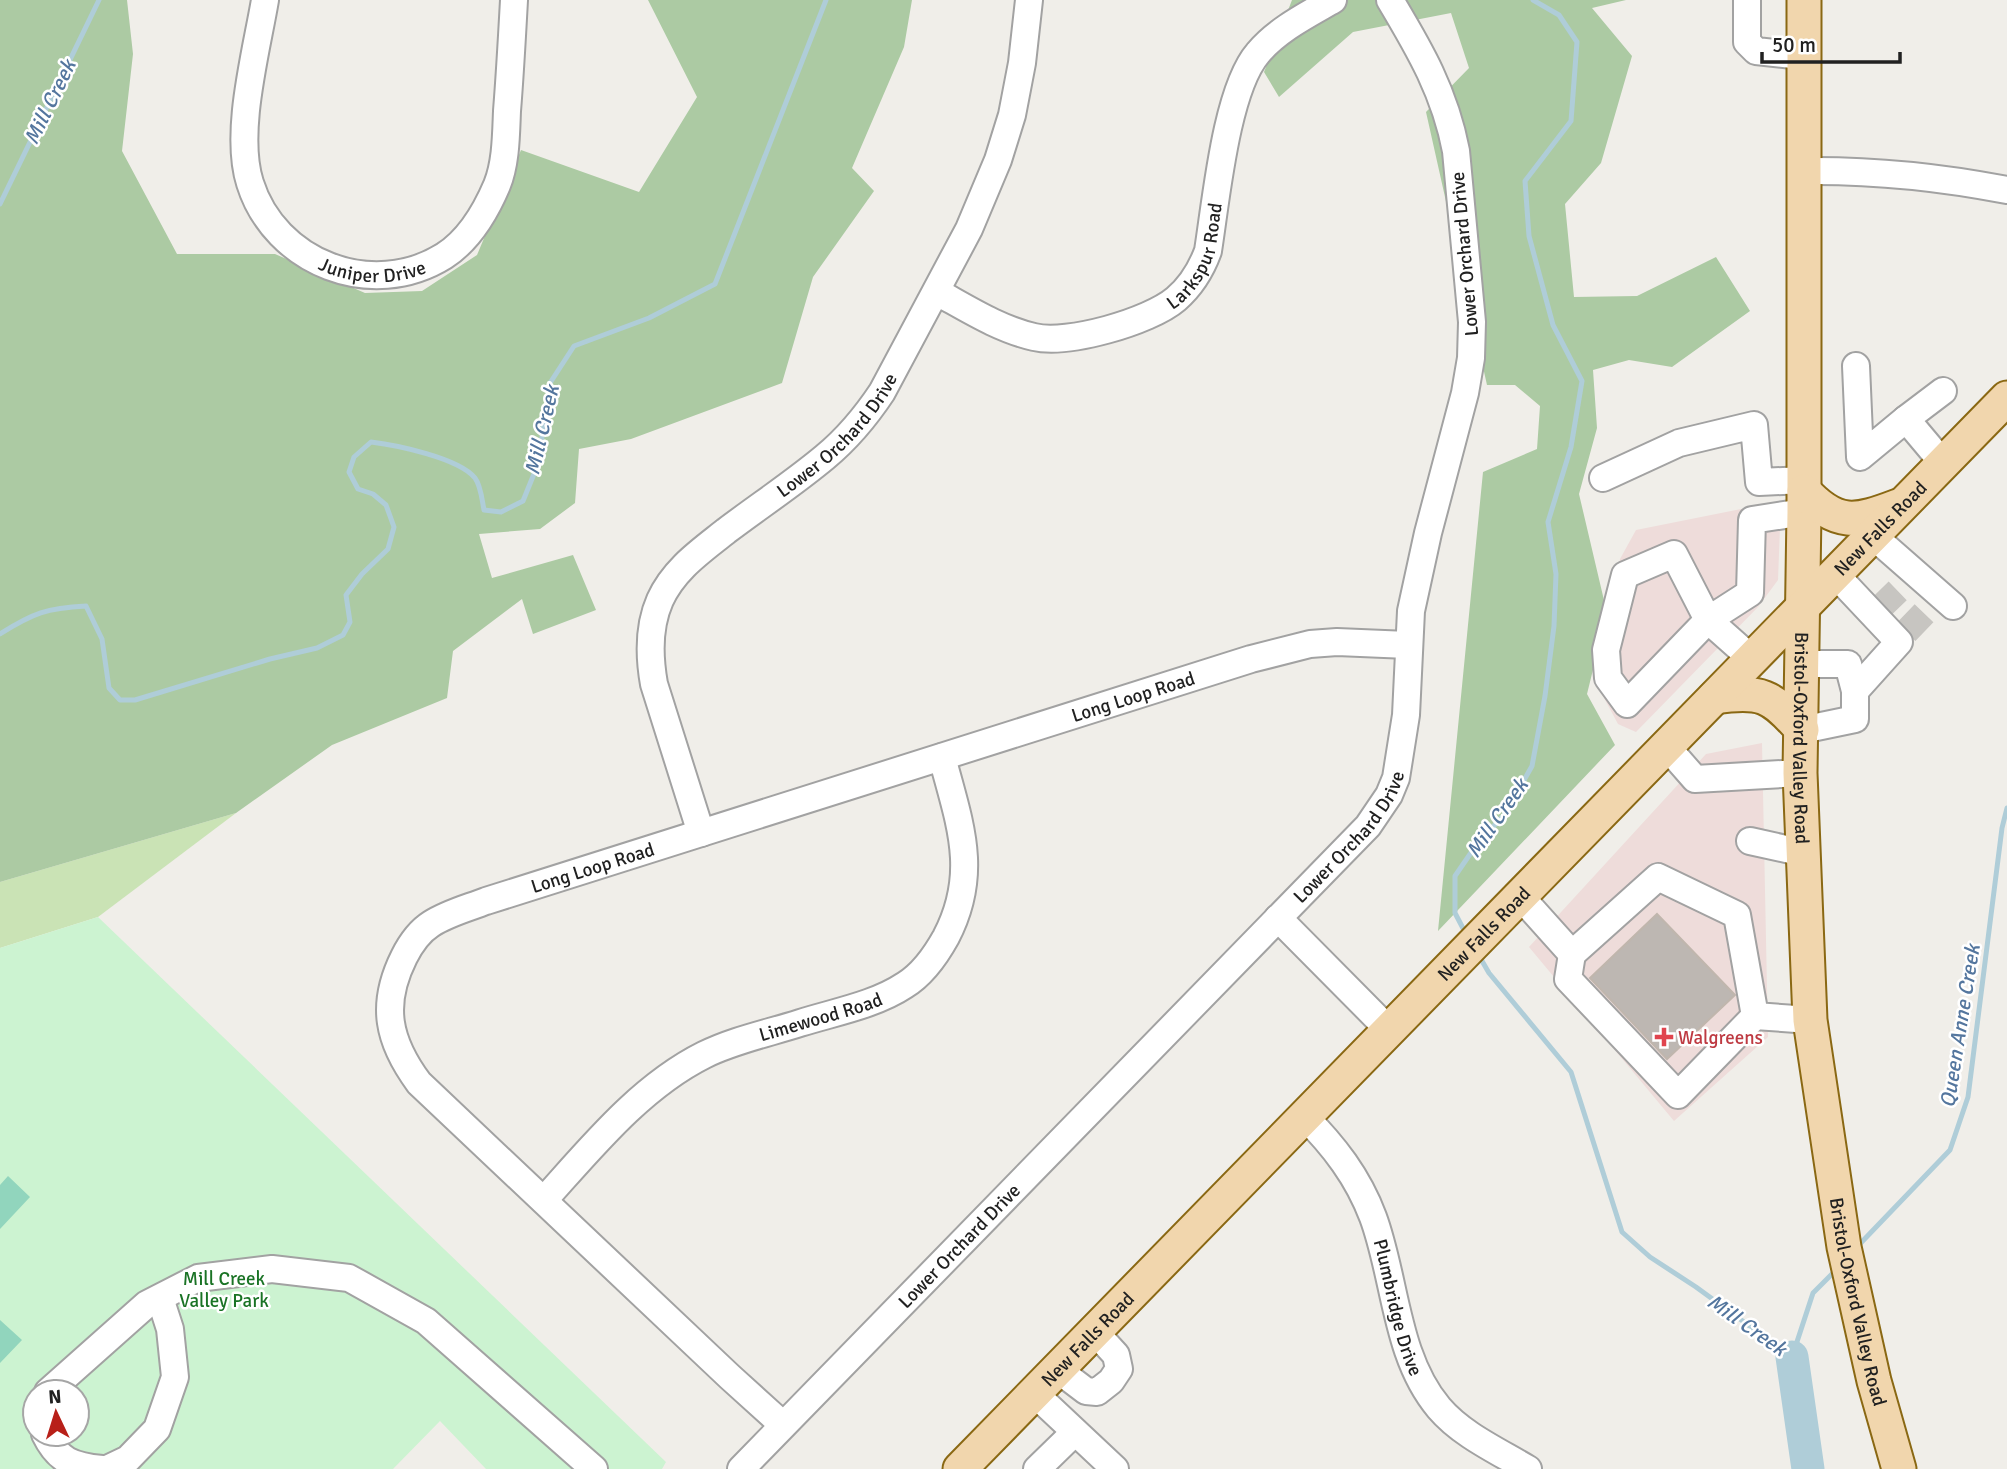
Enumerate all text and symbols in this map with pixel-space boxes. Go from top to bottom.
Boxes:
scale bar [1762,21,1900,65]
text: 50 m [1772,32,1816,58]
water label: Mill Creek [18,53,83,149]
street label: Lower Orchard Drive [1446,171,1484,337]
street label: Larkspur Road [1162,201,1228,315]
street label: Juniper Drive [315,252,429,288]
street label: Lower Orchard Drive [772,369,903,503]
water label: Mill Creek [519,380,565,477]
street label: New Falls Road [1829,476,1932,581]
street label: Bristol-Oxford Valley Road [1787,632,1814,845]
street label: Long Loop Road [1069,667,1198,728]
street label: Lower Orchard Drive [1288,770,1410,909]
water label: Mill Creek [1460,771,1535,863]
street label: Long Loop Road [528,838,657,899]
street label: New Falls Road [1433,882,1536,987]
water label: Queen Anne Creek [1934,940,1986,1109]
street label: Limewood Road [756,987,886,1047]
place label: Walgreens [1678,1026,1763,1050]
marker: Walgreens [1656,1029,1672,1045]
street label: Lower Orchard Drive [893,1179,1026,1314]
street label: Bristol-Oxford Valley Road [1824,1196,1891,1409]
street label: Plumbridge Drive [1368,1236,1428,1380]
park label: Mill Creek Valley Park [179,1267,269,1313]
street label: New Falls Road [1036,1287,1140,1392]
water label: Mill Creek [1702,1288,1794,1363]
north arrow [21,1378,91,1448]
text: N [47,1385,62,1409]

